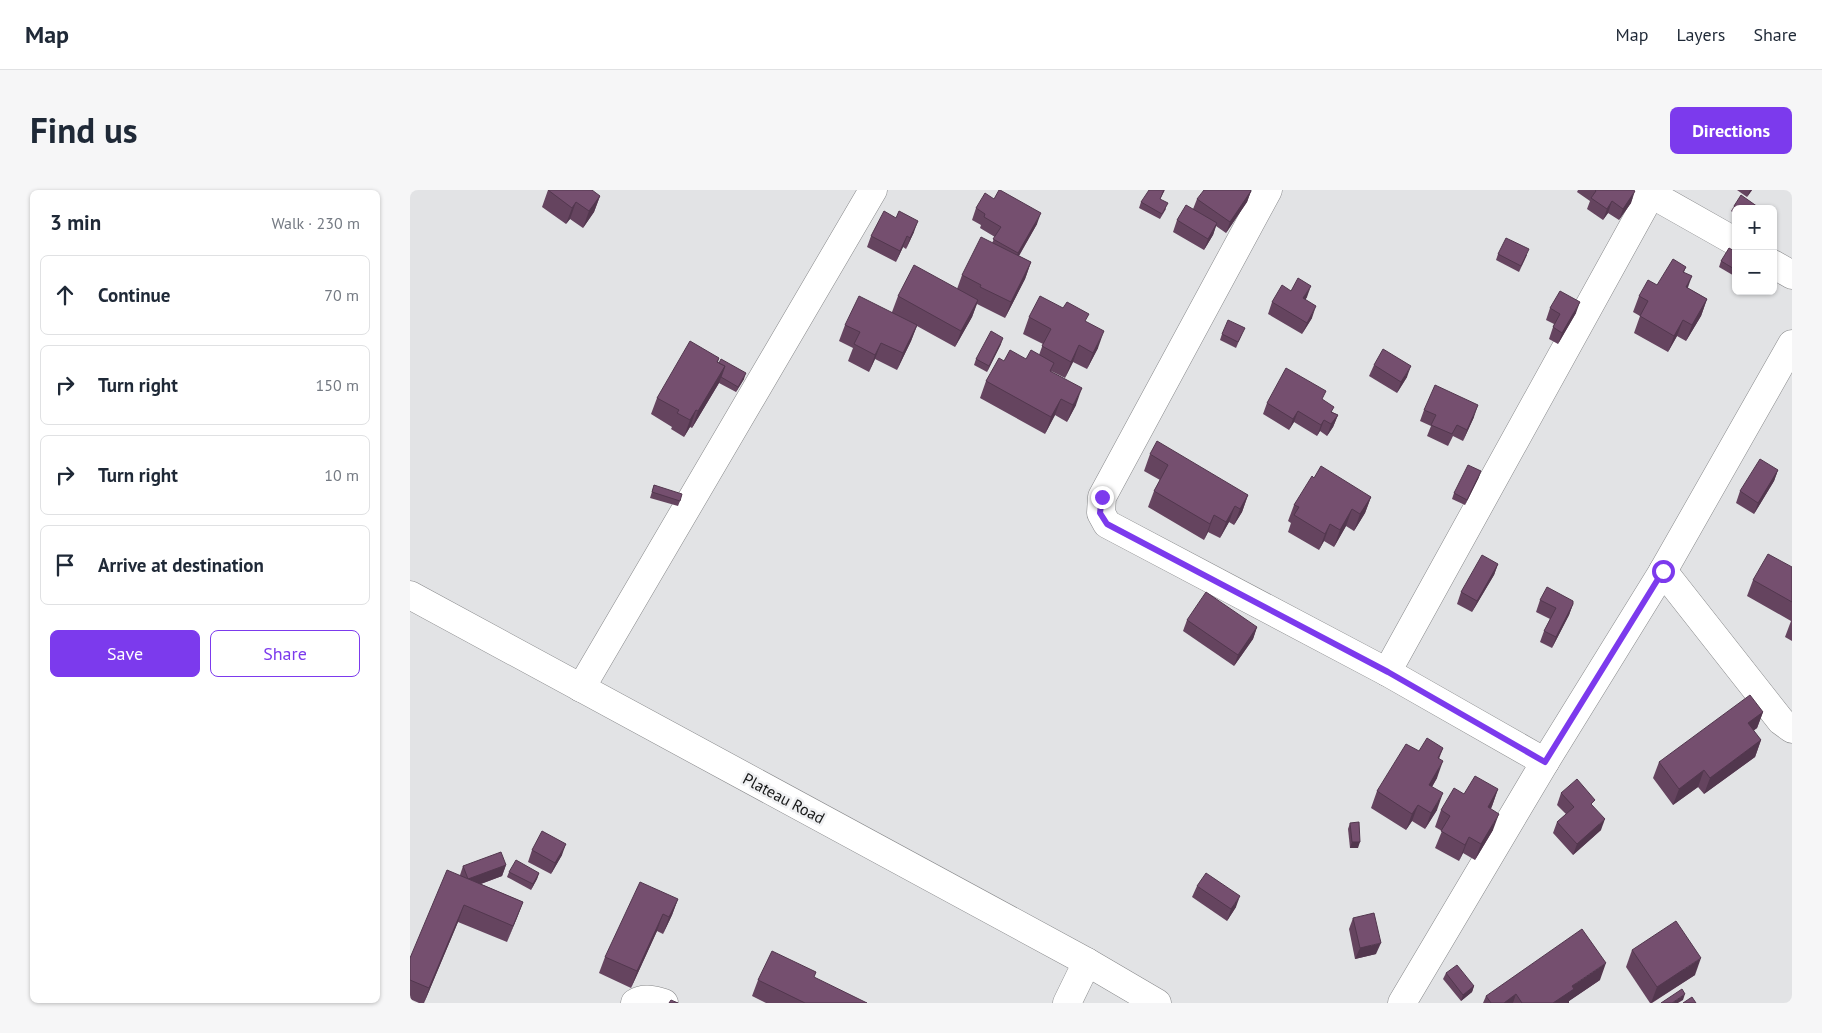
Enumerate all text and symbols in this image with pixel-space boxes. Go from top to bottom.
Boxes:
text: Map [25,19,69,50]
text: Map [1616,23,1648,46]
text: Layers [1676,23,1725,46]
text: Share [1753,23,1797,46]
text: Find us [30,107,138,153]
button: Directions [1670,107,1792,154]
map controls [1732,205,1777,295]
button: + [1732,205,1777,250]
text: 3 min [50,209,101,236]
text: Walk · 230 m [271,213,360,233]
button: − [1732,250,1777,295]
icon: ahead [51,281,79,309]
text: Continue [98,283,170,307]
text: 70 m [324,285,359,305]
icon: right [51,371,79,399]
text: Turn right [98,373,178,397]
text: 150 m [316,375,359,395]
icon: right [51,461,79,489]
text: Turn right [98,463,178,487]
text: 10 m [324,465,359,485]
route end [1091,486,1114,509]
icon: arrive [51,551,79,579]
text: Arrive at destination [98,553,264,577]
route start [1652,560,1675,583]
button: Save [50,630,200,677]
button: Share [210,630,360,677]
street label: Plateau Road [740,768,828,828]

